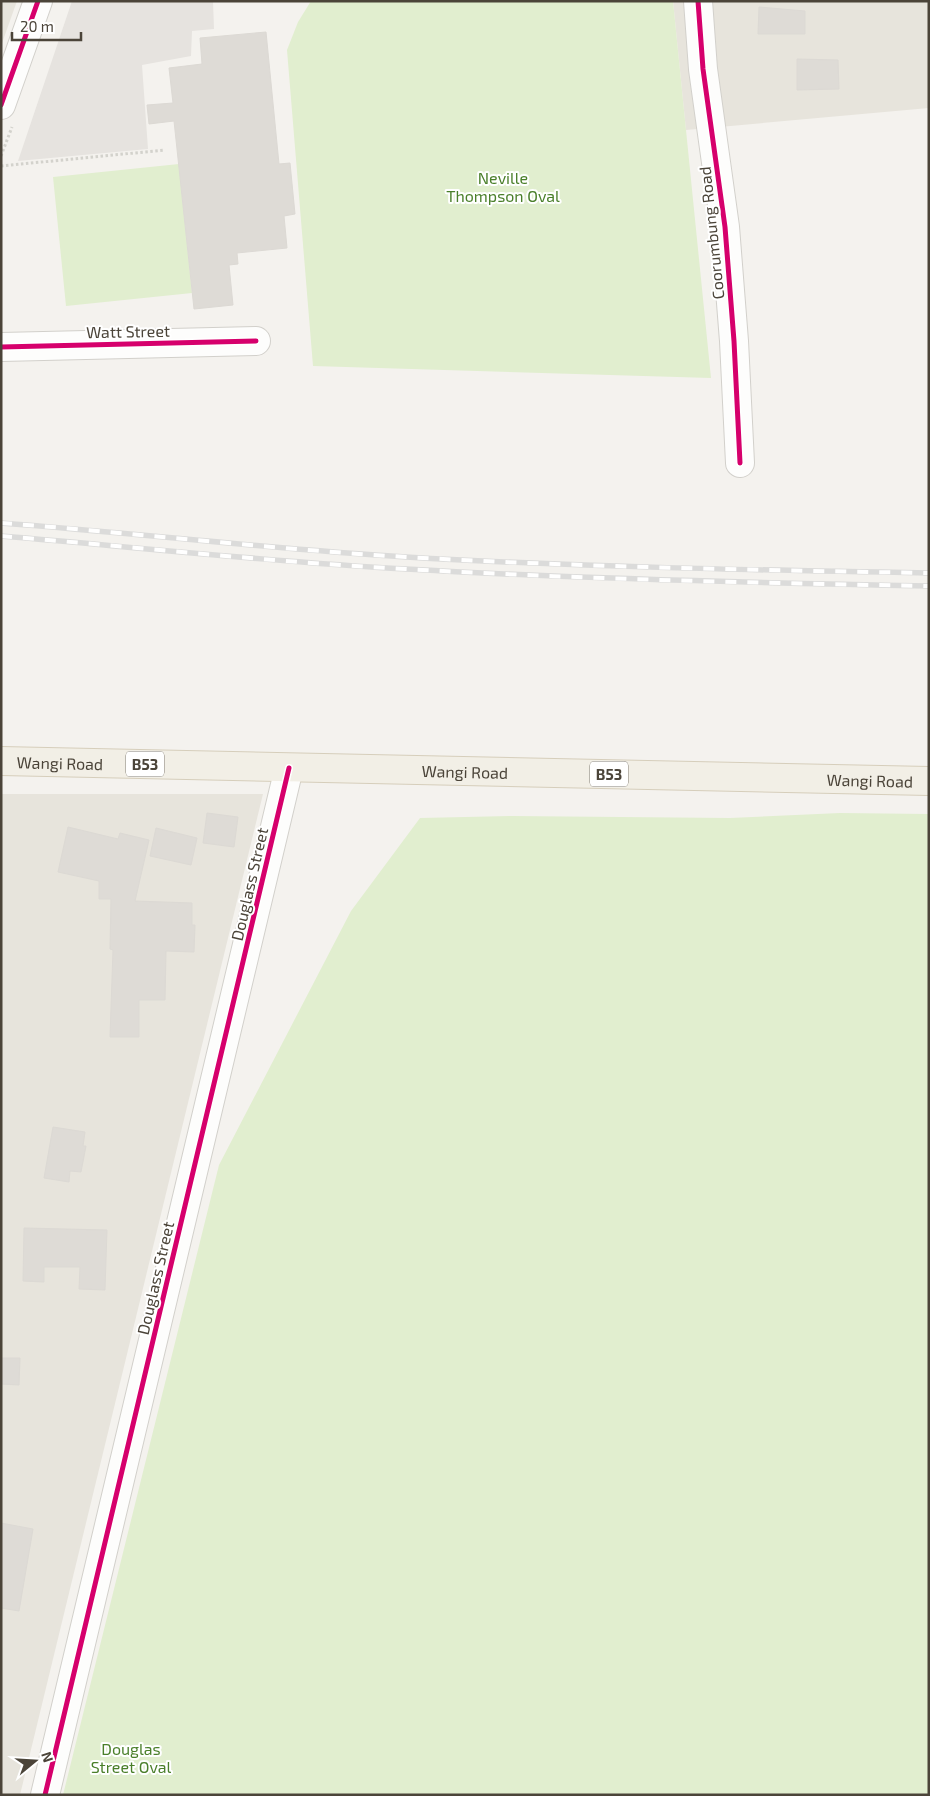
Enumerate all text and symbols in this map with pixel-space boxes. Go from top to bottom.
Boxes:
scale bar [12,10,81,42]
text: 20 m [20,17,54,35]
street label: Coorumbung Road [695,166,727,300]
park label: Neville Thompson Oval [446,168,560,205]
street label: Watt Street [86,321,170,341]
street label: Wangi Road [17,752,103,773]
road number: B53 [126,752,164,776]
street label: Wangi Road [421,761,508,781]
road number: B53 [590,762,628,786]
street label: Wangi Road [826,769,913,790]
street label: Douglass Street [227,826,271,942]
street label: Douglass Street [133,1220,177,1336]
north arrow [10,1736,60,1786]
park label: Douglas Street Oval [91,1739,172,1776]
text: N [38,1749,57,1764]

